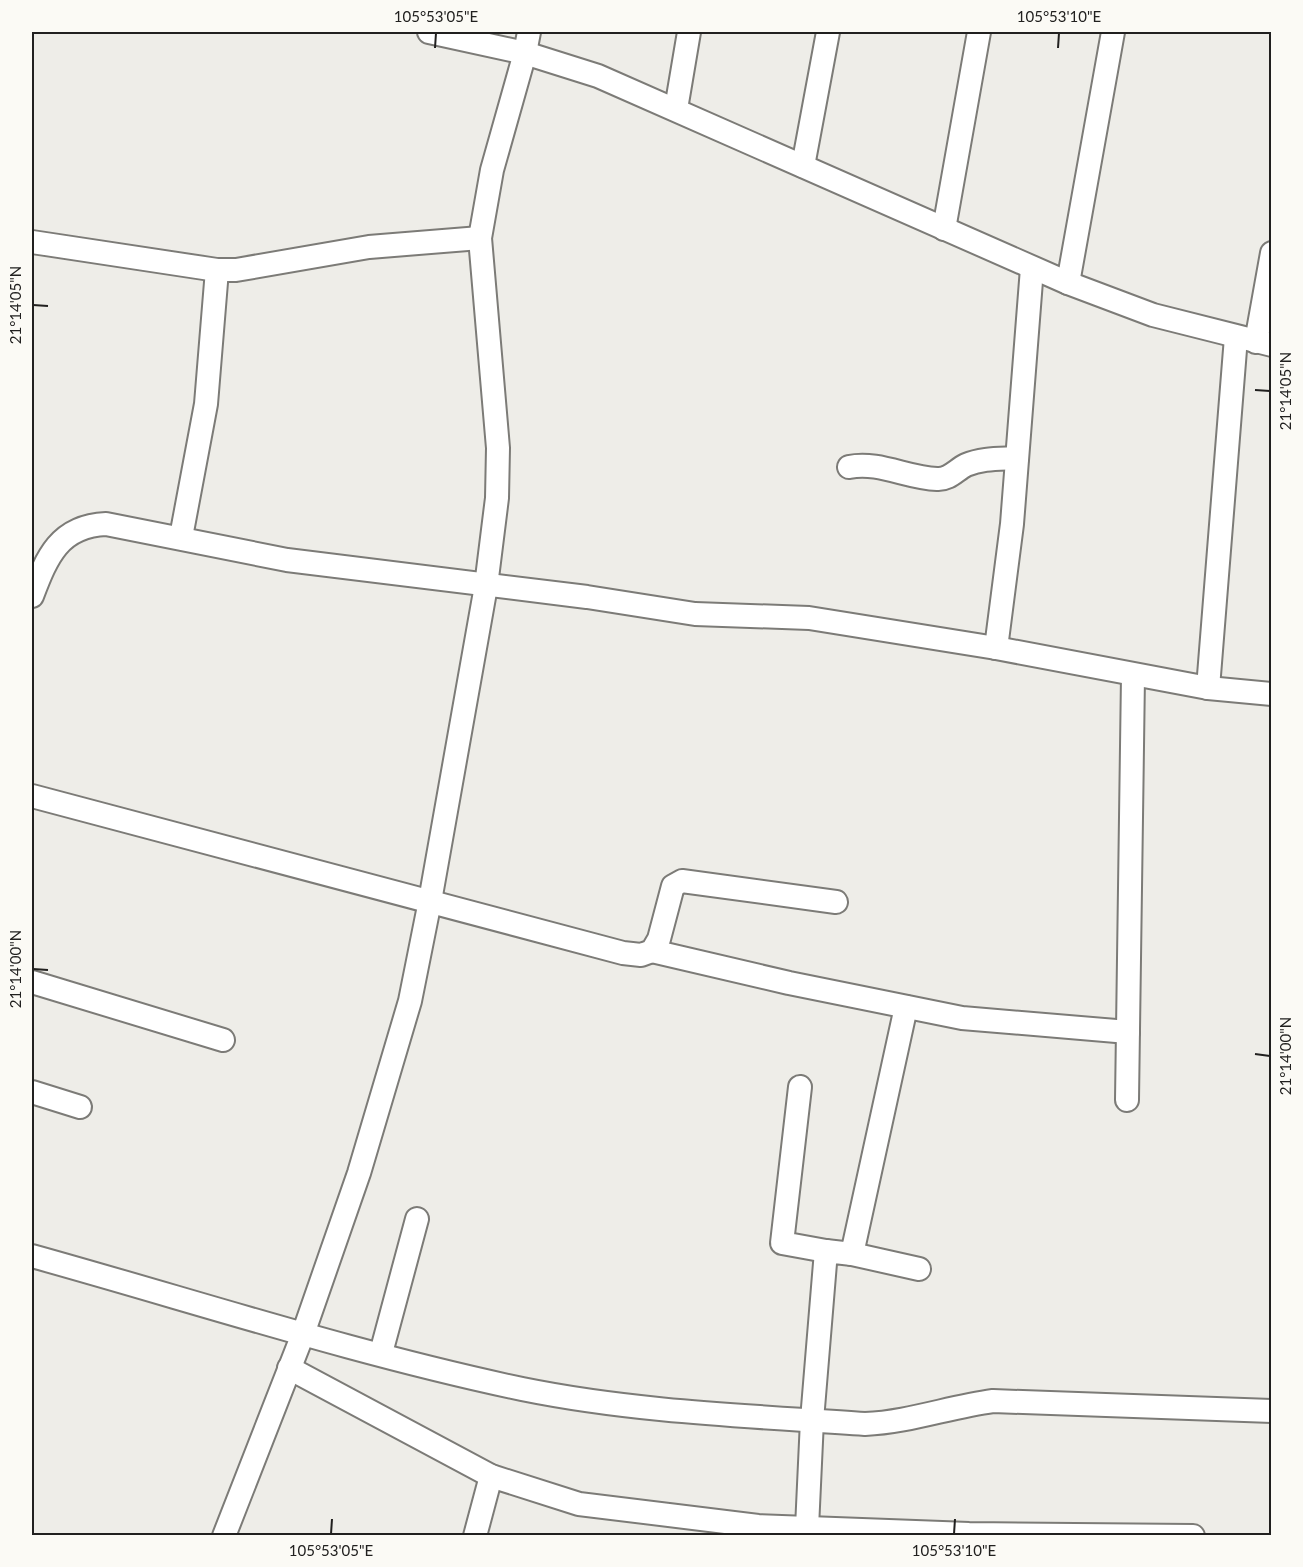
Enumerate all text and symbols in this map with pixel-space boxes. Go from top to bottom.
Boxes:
text: 105°53'05"E [394,7,478,25]
text: 105°53'10"E [1017,7,1101,25]
text: 21°14'05"N [6,266,24,344]
text: 21°14'05"N [1276,352,1294,430]
text: 21°14'00"N [6,930,24,1008]
text: 21°14'00"N [1276,1017,1294,1095]
text: 105°53'05"E [289,1541,373,1559]
text: 105°53'10"E [912,1541,996,1559]

